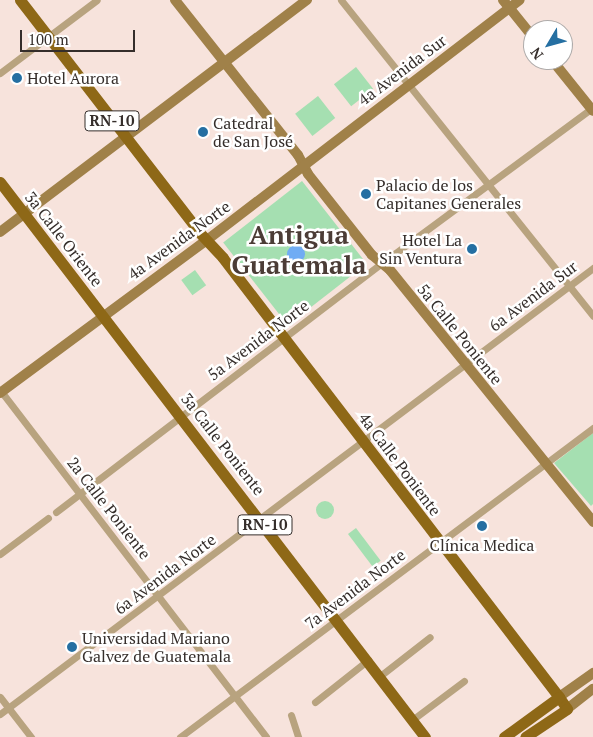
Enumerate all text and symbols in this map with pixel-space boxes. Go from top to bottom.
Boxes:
scale bar [22,20,138,52]
north arrow [523,20,573,70]
text: 100 m [28,29,69,49]
street label: 4a Avenida Sur [354,31,450,109]
text: N [526,44,547,64]
place label: Hotel Aurora [27,68,119,88]
marker: Hotel Aurora [11,72,23,84]
road number: RN-10 [84,108,140,134]
place label: Catedral de San José [213,113,293,151]
marker: Catedral de San José [197,126,209,138]
place label: Palacio de los Capitanes Generales [376,175,521,213]
street label: 3a Calle Oriente [21,188,107,290]
marker: Palacio de los Capitanes Generales [360,188,372,200]
street label: 4a Avenida Norte [124,196,234,284]
district label: Antigua Guatemala [231,219,367,280]
place label: Hotel La Sin Ventura [379,230,462,268]
marker: Hotel La Sin Ventura [466,243,478,255]
street label: 6a Avenida Sur [485,257,581,335]
street label: 5a Calle Poniente [413,280,507,388]
street label: 5a Avenida Norte [204,296,312,384]
street label: 3a Calle Poniente [177,389,269,499]
street label: 4a Calle Poniente [355,409,445,519]
street label: 2a Calle Poniente [63,453,155,563]
road number: RN-10 [238,512,292,538]
marker: Clínica Medica [475,519,489,533]
street label: 6a Avenida Norte [111,530,219,618]
place label: Clínica Medica [430,535,534,555]
street label: 7a Avenida Norte [301,545,409,633]
place label: Universidad Mariano Galvez de Guatemala [82,628,231,666]
marker: Universidad Mariano Galvez de Guatemala [66,641,78,653]

